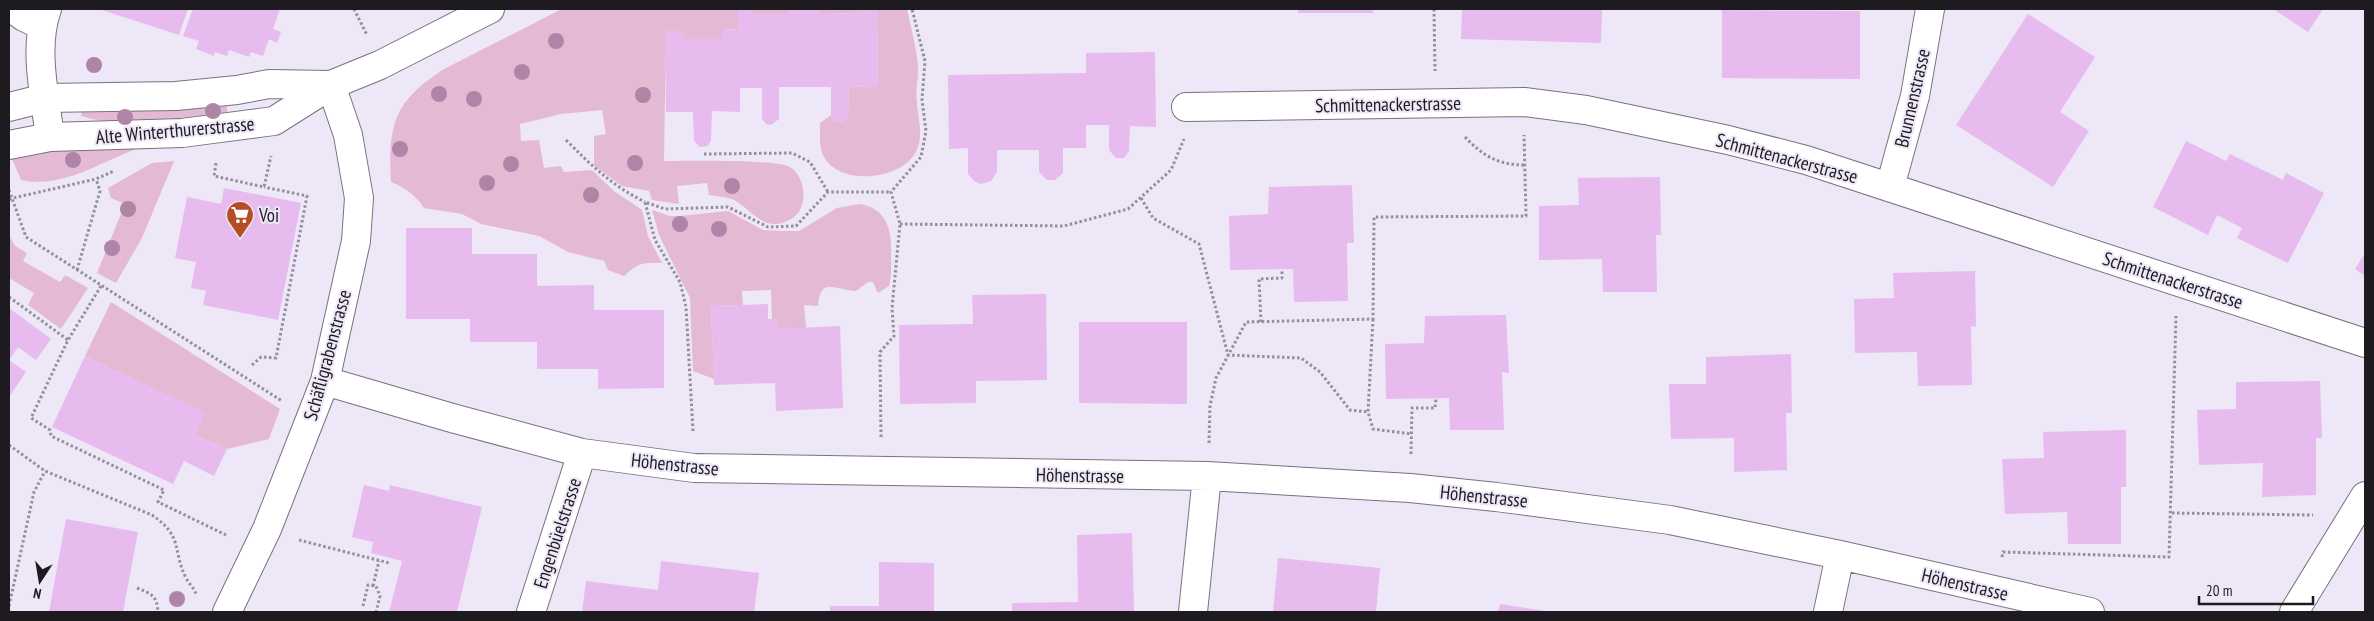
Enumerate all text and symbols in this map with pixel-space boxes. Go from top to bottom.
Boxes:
street label: Brunnenstrasse [1889,46,1935,150]
street label: Schmittenackerstrasse [1315,91,1461,117]
street label: Alte Winterthurerstrasse [95,111,255,149]
street label: Schmittenackerstrasse [1713,128,1861,189]
supermarket icon: Voi [225,200,255,239]
place label: Voi [258,203,279,227]
street label: Schmittenackerstrasse [2100,246,2246,314]
street label: Schäfligrabenstrasse [298,287,356,423]
street label: Höhenstrasse [630,447,720,481]
street label: Höhenstrasse [1036,462,1124,488]
street label: Engenbüelstrasse [528,475,586,591]
street label: Höhenstrasse [1439,479,1529,513]
north arrow [15,556,65,606]
street label: Höhenstrasse [1919,562,2011,606]
scale bar [2199,574,2313,606]
text: 20 m [2206,581,2232,600]
text: N [32,584,43,603]

